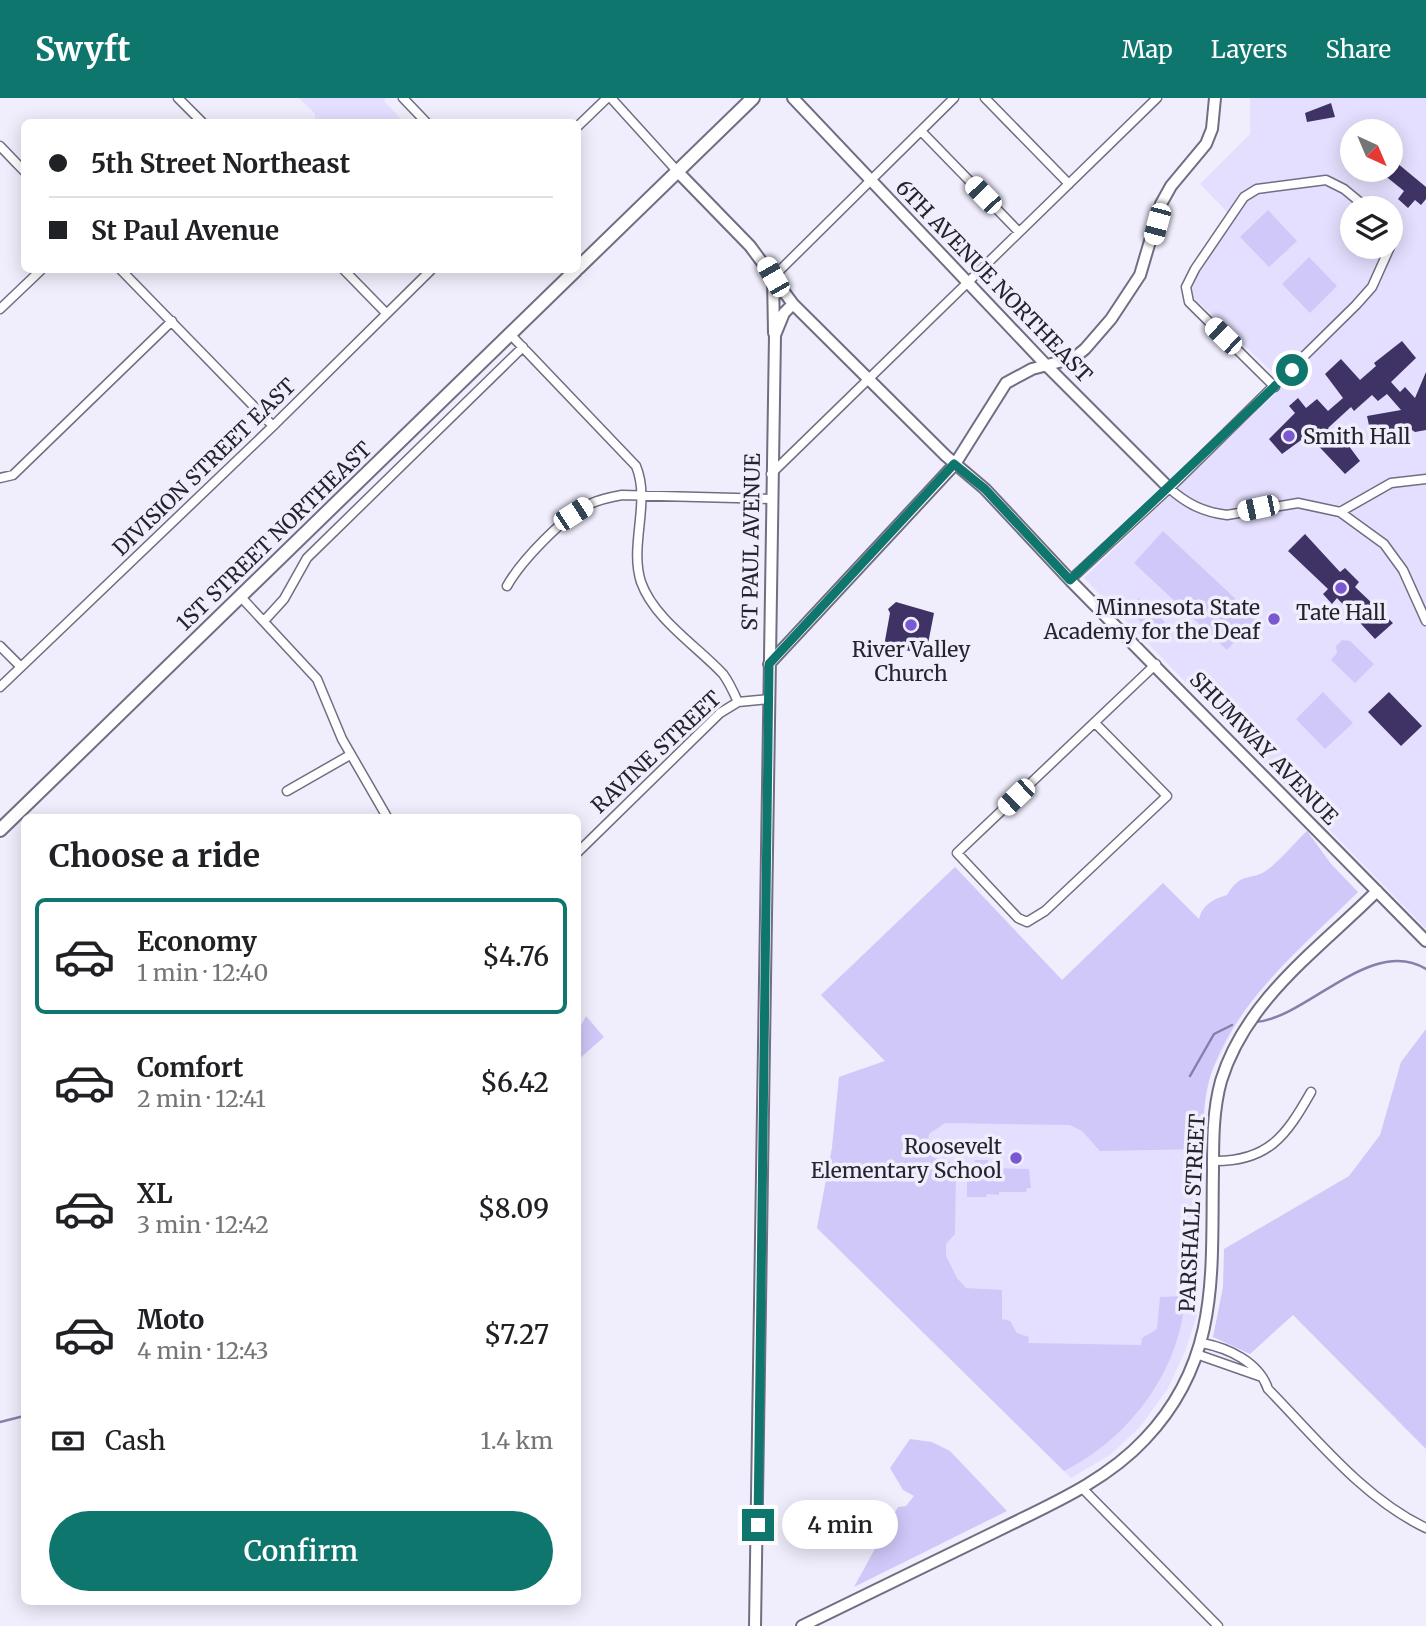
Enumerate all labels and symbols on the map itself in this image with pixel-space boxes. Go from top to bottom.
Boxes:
north arrow [1340,119,1404,182]
car [961,173,1006,217]
street label: 6TH AVENUE NORTHEAST [890,174,1098,388]
car [1142,201,1173,247]
car [754,254,793,300]
car [1201,314,1246,358]
route start [1276,354,1308,386]
street label: DIVISION STREET EAST [107,372,301,561]
place label: Smith Hall [1303,423,1411,450]
marker: Smith Hall [1281,428,1297,444]
street label: 1ST STREET NORTHEAST [171,435,378,636]
street label: ST PAUL AVENUE [736,452,766,631]
car [1236,493,1281,523]
car [550,494,597,534]
marker: Tate Hall [1333,580,1349,596]
place label: Minnesota State Academy for the Deaf [1043,594,1261,645]
place label: Tate Hall [1296,599,1387,626]
marker: Minnesota State Academy for the Deaf [1266,611,1282,627]
marker: River Valley Church [903,617,919,633]
place label: River Valley Church [852,636,971,687]
street label: SHUMWAY AVENUE [1184,666,1344,831]
street label: RAVINE STREET [586,685,727,819]
car [994,775,1039,819]
street label: PARSHALL STREET [1173,1113,1211,1313]
place label: Roosevelt Elementary School [811,1133,1003,1184]
marker: Roosevelt Elementary School [1008,1150,1024,1166]
callout: 4 min [782,1500,898,1550]
route end [742,1509,774,1541]

